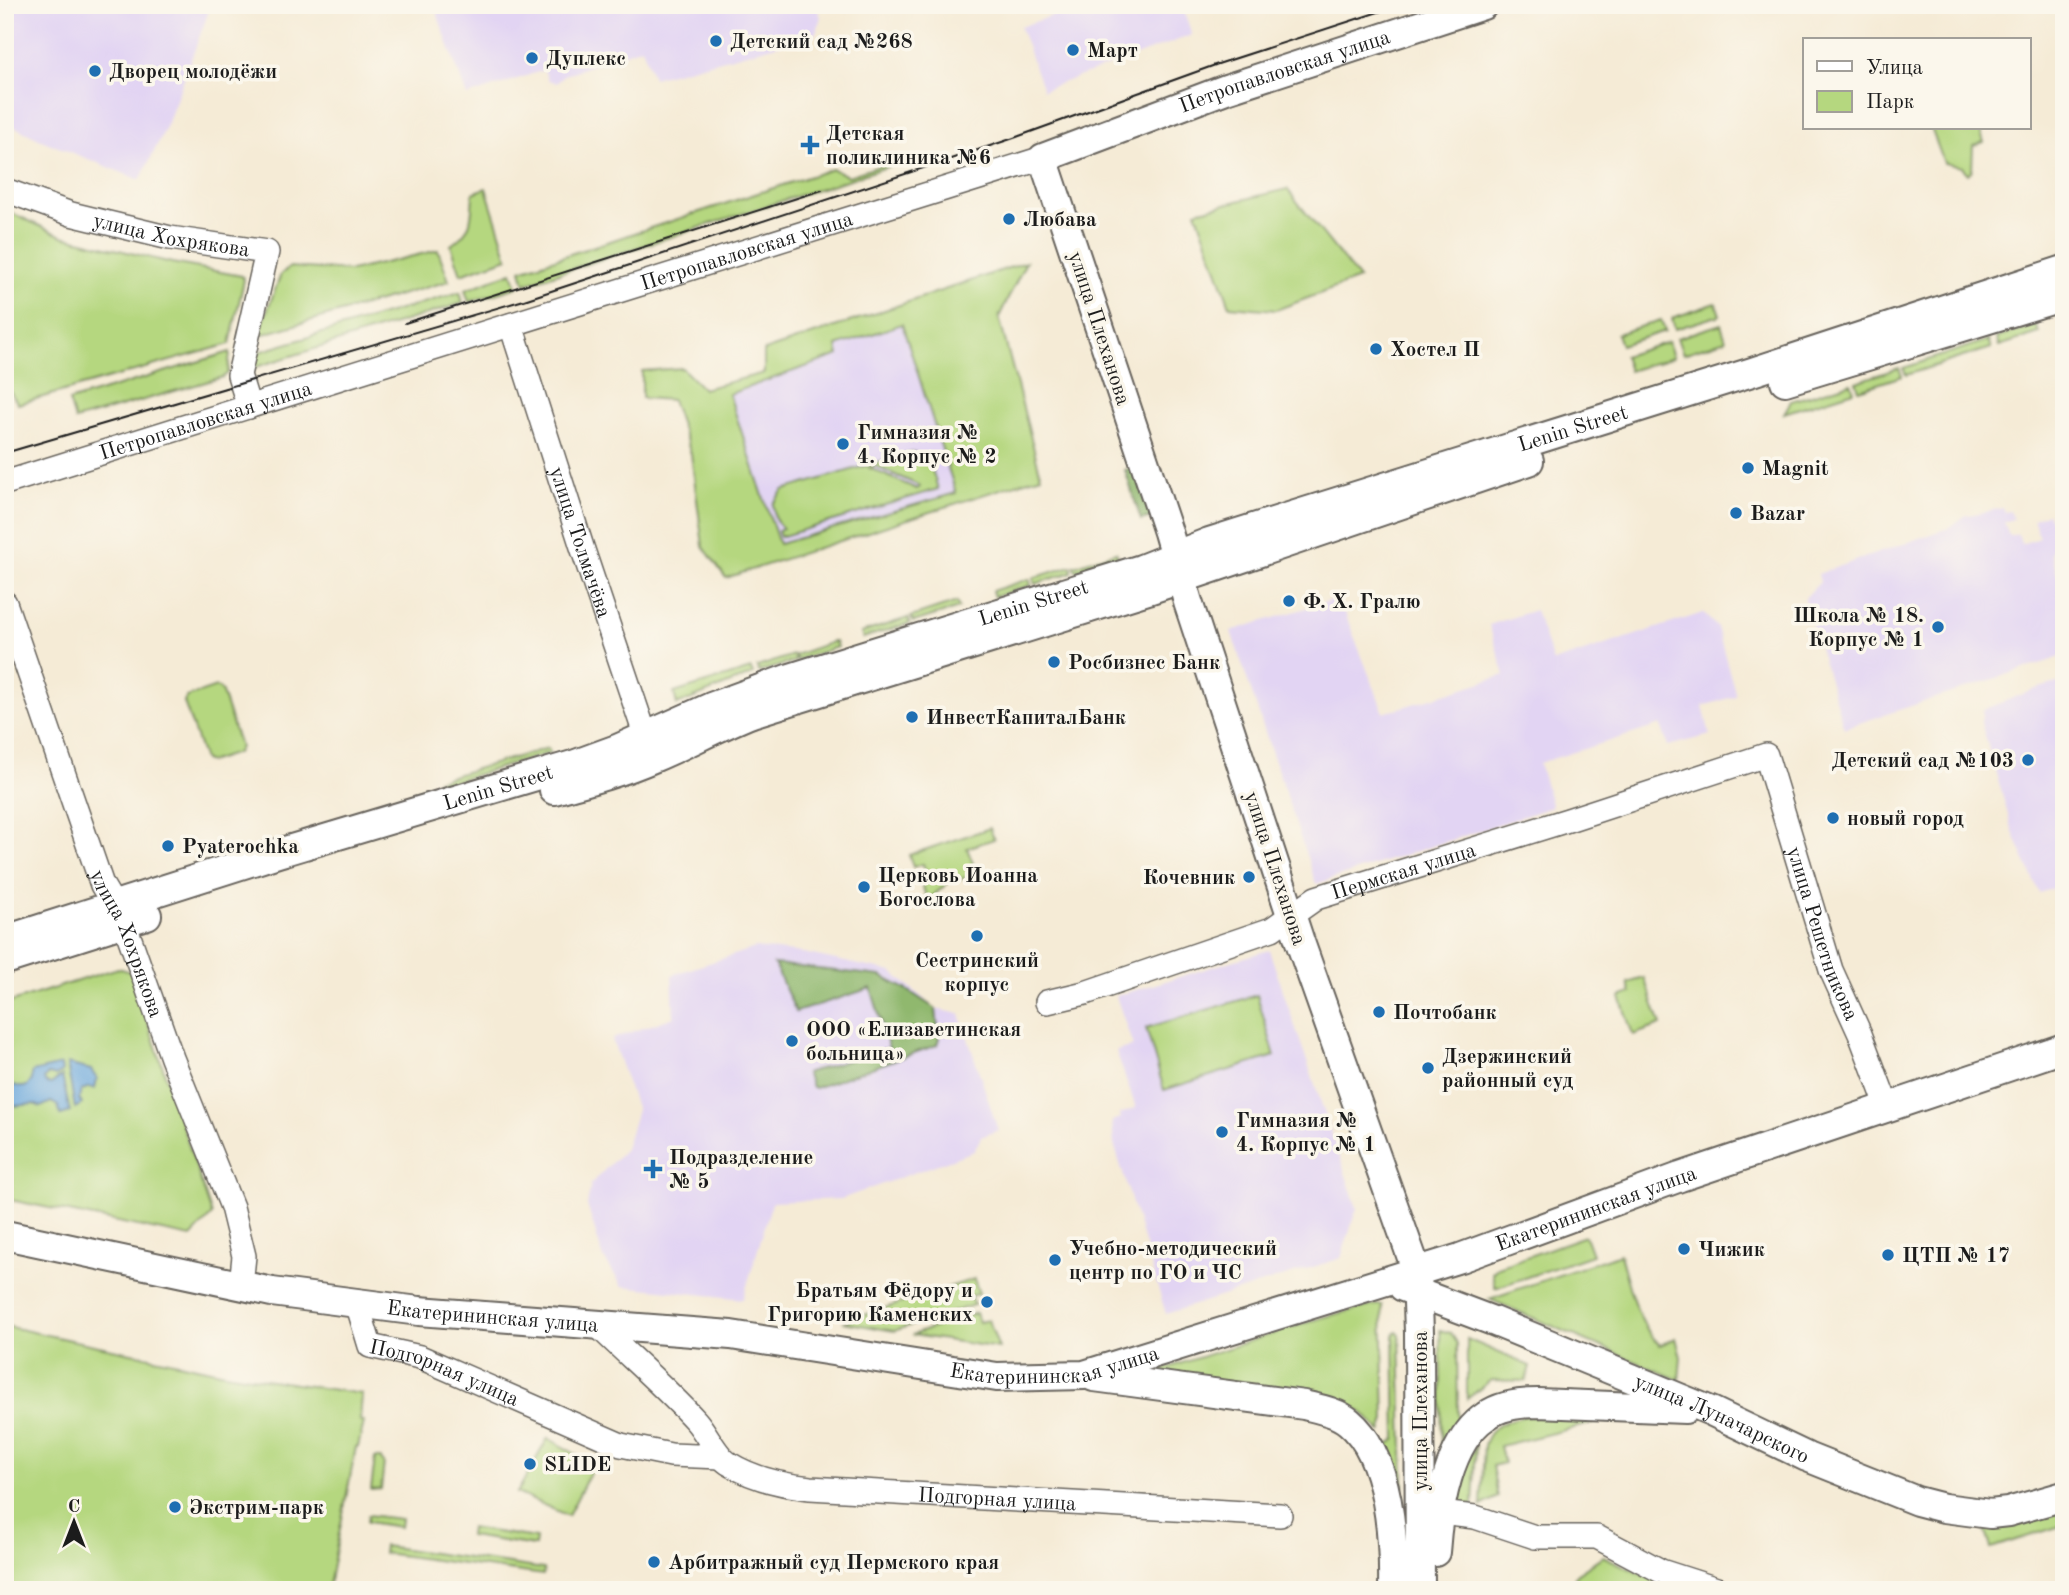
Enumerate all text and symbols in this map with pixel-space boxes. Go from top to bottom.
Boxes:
street label: Петропавловская улица [1177,27,1393,118]
place label: Детский сад №268 [730,32,913,53]
marker: Детский сад №268 [708,33,724,49]
legend [1803,38,2030,130]
place label: Март [1087,41,1138,62]
marker: Март [1065,42,1081,58]
place label: Дуплекс [546,49,626,70]
marker: Дуплекс [524,50,540,66]
text: Улица [1866,58,1923,79]
place label: Дворец молодёжи [109,62,277,83]
marker: Дворец молодёжи [87,63,103,79]
text: Парк [1866,92,1915,113]
place label: Детская поликлиника №6 [826,124,991,169]
marker: Детская поликлиника №6 [800,135,820,155]
street label: Петропавловская улица [638,209,856,295]
place label: Любава [1023,210,1097,231]
street label: улица Хохрякова [91,211,251,261]
marker: Любава [1001,211,1017,227]
street label: улица Плеханова [1064,249,1133,408]
place label: Хостел П [1390,340,1480,361]
marker: Хостел П [1368,341,1384,357]
street label: Петропавловская улица [97,379,315,465]
street label: Lenin Street [1516,403,1630,457]
place label: Гимназия № 4. Корпус № 2 [857,423,997,468]
marker: Гимназия № 4. Корпус № 2 [835,436,851,452]
place label: Magnit [1762,459,1829,480]
marker: Magnit [1740,460,1756,476]
street label: улица Толмачёва [545,464,614,621]
place label: Bazar [1750,504,1805,525]
marker: Bazar [1728,505,1744,521]
street label: Lenin Street [976,577,1091,631]
place label: Ф. Х. Гралю [1303,592,1421,613]
marker: Ф. Х. Гралю [1281,593,1297,609]
place label: Школа № 18. Корпус № 1 [1793,606,1924,651]
marker: Школа № 18. Корпус № 1 [1930,619,1946,635]
place label: Росбизнес Банк [1068,653,1220,674]
marker: Росбизнес Банк [1046,654,1062,670]
place label: ИнвестКапиталБанк [926,708,1126,729]
marker: ИнвестКапиталБанк [904,709,920,725]
place label: Детский сад №103 [1831,751,2014,772]
marker: Детский сад №103 [2020,752,2036,768]
street label: Lenin Street [441,762,556,815]
street label: улица Плеханова [1240,789,1309,948]
place label: новый город [1847,809,1964,830]
marker: новый город [1825,810,1841,826]
place label: Pyaterochka [182,837,299,858]
marker: Pyaterochka [160,838,176,854]
street label: Пермская улица [1329,840,1479,905]
street label: улица Решетникова [1782,844,1861,1024]
place label: Церковь Иоанна Богослова [878,866,1038,911]
street label: улица Хохрякова [86,867,166,1020]
place label: Кочевник [1143,868,1235,889]
marker: Кочевник [1241,869,1257,885]
marker: Церковь Иоанна Богослова [856,879,872,895]
marker: Сестринский корпус [969,928,985,944]
place label: Сестринский корпус [915,951,1039,996]
place label: Почтобанк [1393,1003,1497,1024]
marker: Почтобанк [1371,1004,1387,1020]
place label: ООО «Елизаветинская больница» [806,1020,1021,1065]
marker: ООО «Елизаветинская больница» [784,1033,800,1049]
place label: Дзержинский районный суд [1442,1047,1574,1092]
marker: Дзержинский районный суд [1420,1060,1436,1076]
place label: Гимназия № 4. Корпус № 1 [1236,1111,1376,1156]
marker: Гимназия № 4. Корпус № 1 [1214,1124,1230,1140]
place label: Подразделение № 5 [669,1148,813,1193]
marker: Подразделение № 5 [643,1159,663,1179]
street label: Екатерининская улица [1493,1163,1699,1256]
place label: Учебно-методический центр по ГО и ЧС [1069,1239,1277,1284]
place label: Чижик [1698,1240,1765,1261]
marker: Чижик [1676,1241,1692,1257]
place label: ЦТП № 17 [1902,1246,2010,1267]
marker: ЦТП № 17 [1880,1247,1896,1263]
marker: Учебно-методический центр по ГО и ЧС [1047,1252,1063,1268]
place label: Братьям Фёдору и Григорию Каменских [767,1281,973,1326]
marker: Братьям Фёдору и Григорию Каменских [979,1294,995,1310]
street label: Екатерининская улица [385,1298,599,1337]
street label: улица Плеханова [1411,1331,1432,1491]
street label: Подгорная улица [367,1337,522,1411]
street label: Екатерининская улица [948,1343,1162,1389]
street label: улица Луначарского [1631,1371,1812,1468]
place label: SLIDE [544,1455,611,1476]
marker: SLIDE [522,1456,538,1472]
street label: Подгорная улица [917,1485,1077,1515]
north arrow [38,1486,108,1556]
text: С [68,1498,80,1517]
place label: Экстрим-парк [189,1498,324,1519]
marker: Экстрим-парк [167,1499,183,1515]
place label: Арбитражный суд Пермского края [668,1553,999,1574]
marker: Арбитражный суд Пермского края [646,1554,662,1570]

